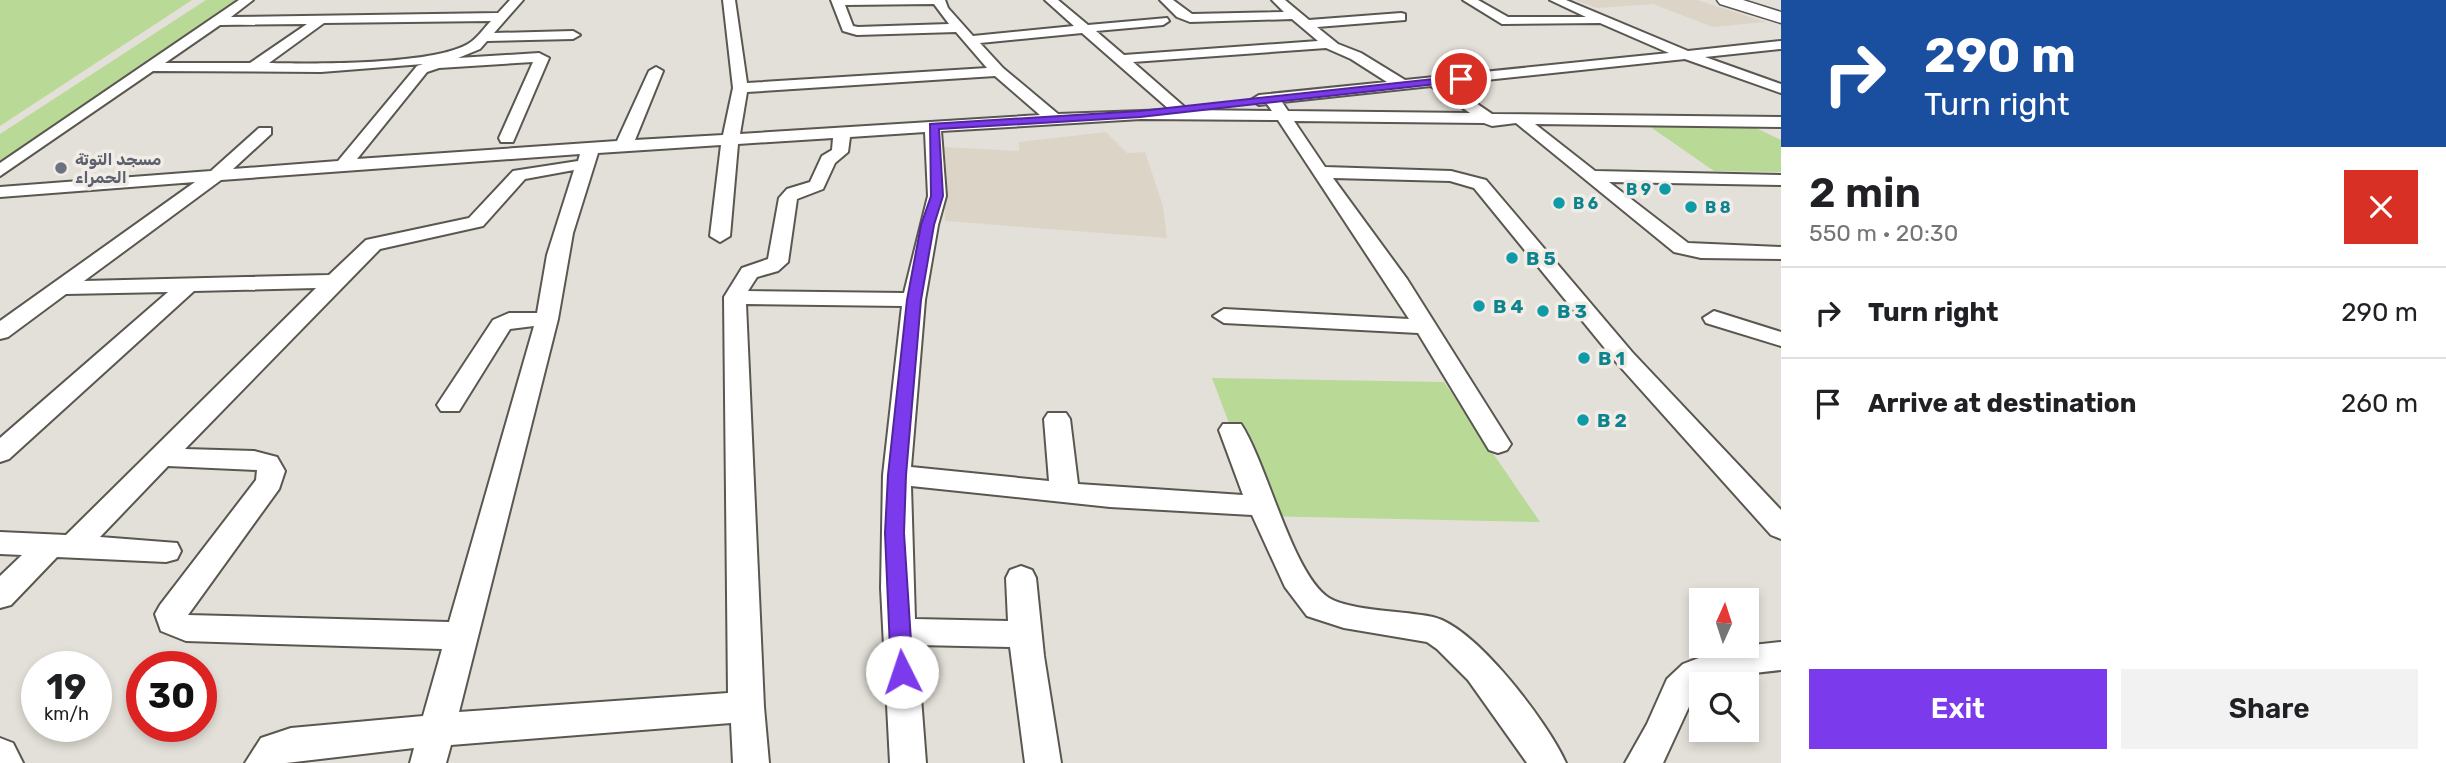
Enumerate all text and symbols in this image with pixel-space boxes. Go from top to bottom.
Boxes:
text: 290 m [1924,26,2076,84]
icon: right [1809,28,1900,119]
pin [1431,49,1491,109]
icon: arrive [1442,60,1480,98]
text: Turn right [1924,85,2069,123]
place label: مسجد التوتة الحمراء [75,150,161,187]
marker: مسجد التوتة الحمراء [53,160,69,176]
text: 2 min [1809,168,1921,218]
button: close [2344,170,2418,244]
place label: B 9 [1626,180,1651,199]
marker: B 9 [1657,181,1673,197]
place label: B 6 [1573,194,1598,213]
marker: B 6 [1551,195,1567,211]
place label: B 8 [1705,198,1731,217]
marker: B 8 [1683,199,1699,215]
text: 550 m · 20:30 [1809,219,1958,247]
place label: B 5 [1526,247,1556,270]
marker: B 5 [1504,250,1520,266]
icon: right [1809,294,1847,332]
place label: B 4 [1493,295,1523,318]
text: Turn right [1868,297,1998,328]
text: 290 m [2341,297,2418,328]
marker: B 4 [1471,298,1487,314]
place label: B 3 [1557,300,1587,323]
marker: B 3 [1535,303,1551,319]
place label: B 1 [1598,347,1625,370]
marker: B 1 [1576,350,1592,366]
icon: arrive [1809,385,1847,423]
text: Arrive at destination [1868,388,2136,419]
text: 260 m [2341,388,2418,419]
place label: B 2 [1597,409,1627,432]
marker: B 2 [1575,412,1591,428]
north arrow [1689,588,1759,658]
map controls [1689,588,1759,742]
position arrow [865,635,939,709]
speed limit sign: 30 [126,651,217,742]
text: 19 [47,666,86,708]
button: Exit [1809,669,2107,749]
button: Share [2121,669,2418,749]
button: search [1689,672,1759,742]
text: km/h [44,703,89,725]

